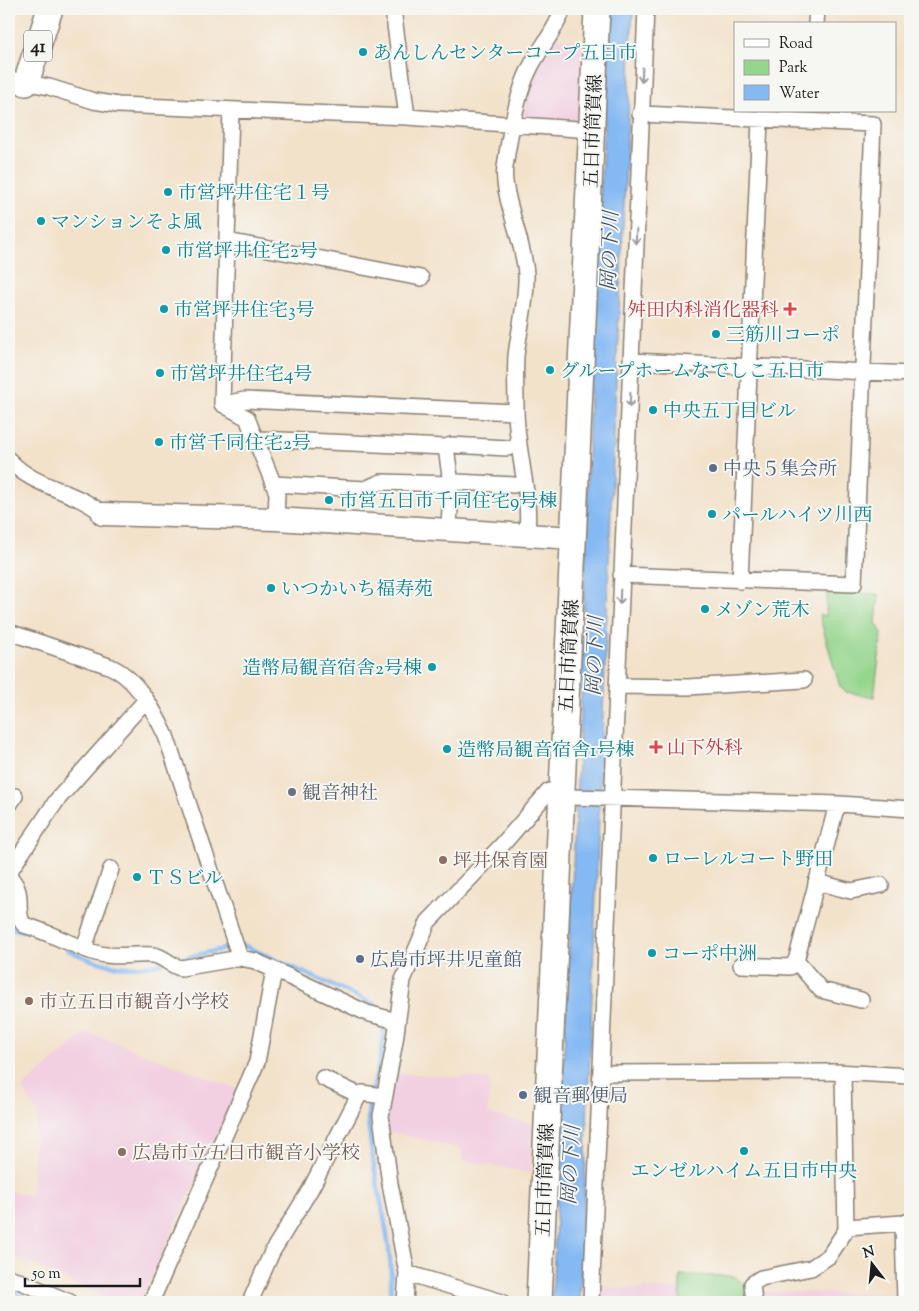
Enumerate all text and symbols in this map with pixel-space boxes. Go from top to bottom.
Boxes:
legend [734,22,896,112]
road number: 41 [24,30,52,61]
text: Road [779,34,813,55]
place label: あんしんセンターコープ五日市 [373,41,637,68]
marker: あんしんセンターコープ五日市 [357,46,369,58]
text: Park [779,58,808,79]
one-way arrow [638,67,647,83]
street label: 五日市筒賀線 [579,74,610,189]
text: Water [779,84,820,105]
place label: 市営坪井住宅１号 [178,181,330,208]
marker: 市営坪井住宅１号 [162,186,174,198]
water label: 岡の下川 [596,209,627,292]
place label: マンションそよ風 [51,210,202,237]
marker: マンションそよ風 [35,215,47,227]
one-way arrow [631,229,641,245]
place label: 市営坪井住宅2号 [176,239,318,266]
marker: 市営坪井住宅2号 [160,244,172,256]
place label: 市営坪井住宅3号 [174,298,315,325]
place label: 舛田内科消化器科 [627,298,779,325]
marker: 舛田内科消化器科 [783,302,797,316]
marker: 市営坪井住宅3号 [158,303,170,315]
place label: 三筋川コーポ [726,323,840,350]
marker: 三筋川コーポ [710,328,722,340]
place label: グループホームなでしこ五日市 [560,359,824,386]
place label: 市営坪井住宅4号 [170,362,313,389]
marker: グループホームなでしこ五日市 [544,364,556,376]
marker: 市営坪井住宅4号 [154,367,166,379]
one-way arrow [626,391,635,407]
place label: 中央五丁目ビル [663,399,796,426]
marker: 中央五丁目ビル [647,404,659,416]
place label: 市営千同住宅2号 [169,431,311,458]
marker: 市営千同住宅2号 [153,436,165,448]
place label: 中央５集会所 [723,457,837,484]
marker: 中央５集会所 [707,462,719,474]
place label: 市営五日市千同住宅9号棟 [339,489,557,516]
marker: 市営五日市千同住宅9号棟 [323,494,335,506]
place label: パールハイツ川西 [722,503,872,530]
marker: パールハイツ川西 [706,508,718,520]
place label: いつかいち福寿苑 [281,577,433,604]
marker: いつかいち福寿苑 [265,582,277,594]
one-way arrow [616,589,625,605]
street label: 五日市筒賀線 [554,598,587,714]
place label: メゾン荒木 [715,598,809,625]
marker: メゾン荒木 [699,603,711,615]
water label: 岡の下川 [581,614,612,697]
place label: 造幣局観音宿舎2号棟 [242,656,422,683]
marker: 造幣局観音宿舎2号棟 [426,661,438,673]
place label: 山下外科 [667,736,743,763]
place label: 造幣局観音宿舎1号棟 [457,738,634,765]
marker: 山下外科 [649,740,663,754]
marker: 造幣局観音宿舎1号棟 [441,743,453,755]
place label: 観音神社 [302,781,378,808]
marker: 観音神社 [286,786,298,798]
place label: ローレルコート野田 [663,847,833,874]
place label: 坪井保育園 [453,849,548,876]
marker: ローレルコート野田 [647,852,659,864]
marker: 坪井保育園 [437,854,449,866]
place label: ＴＳビル [147,866,223,893]
marker: ＴＳビル [131,871,143,883]
place label: コーポ中洲 [662,942,757,969]
marker: コーポ中洲 [646,947,658,959]
place label: 広島市坪井児童館 [370,948,522,975]
marker: 広島市坪井児童館 [354,953,366,965]
place label: 市立五日市観音小学校 [39,990,229,1017]
marker: 市立五日市観音小学校 [23,995,35,1007]
place label: 観音郵便局 [533,1084,628,1111]
marker: 観音郵便局 [517,1089,529,1101]
water label: 岡の下川 [556,1122,589,1206]
street label: 五日市筒賀線 [531,1123,562,1238]
place label: 広島市立五日市観音小学校 [132,1141,360,1168]
marker: エンゼルハイム五日市中央 [738,1145,750,1157]
marker: 広島市立五日市観音小学校 [116,1146,128,1158]
place label: エンゼルハイム五日市中央 [631,1159,857,1186]
north arrow [846,1238,896,1288]
text: N [861,1242,877,1265]
scale bar [25,1256,140,1288]
text: 50 m [31,1264,61,1285]

